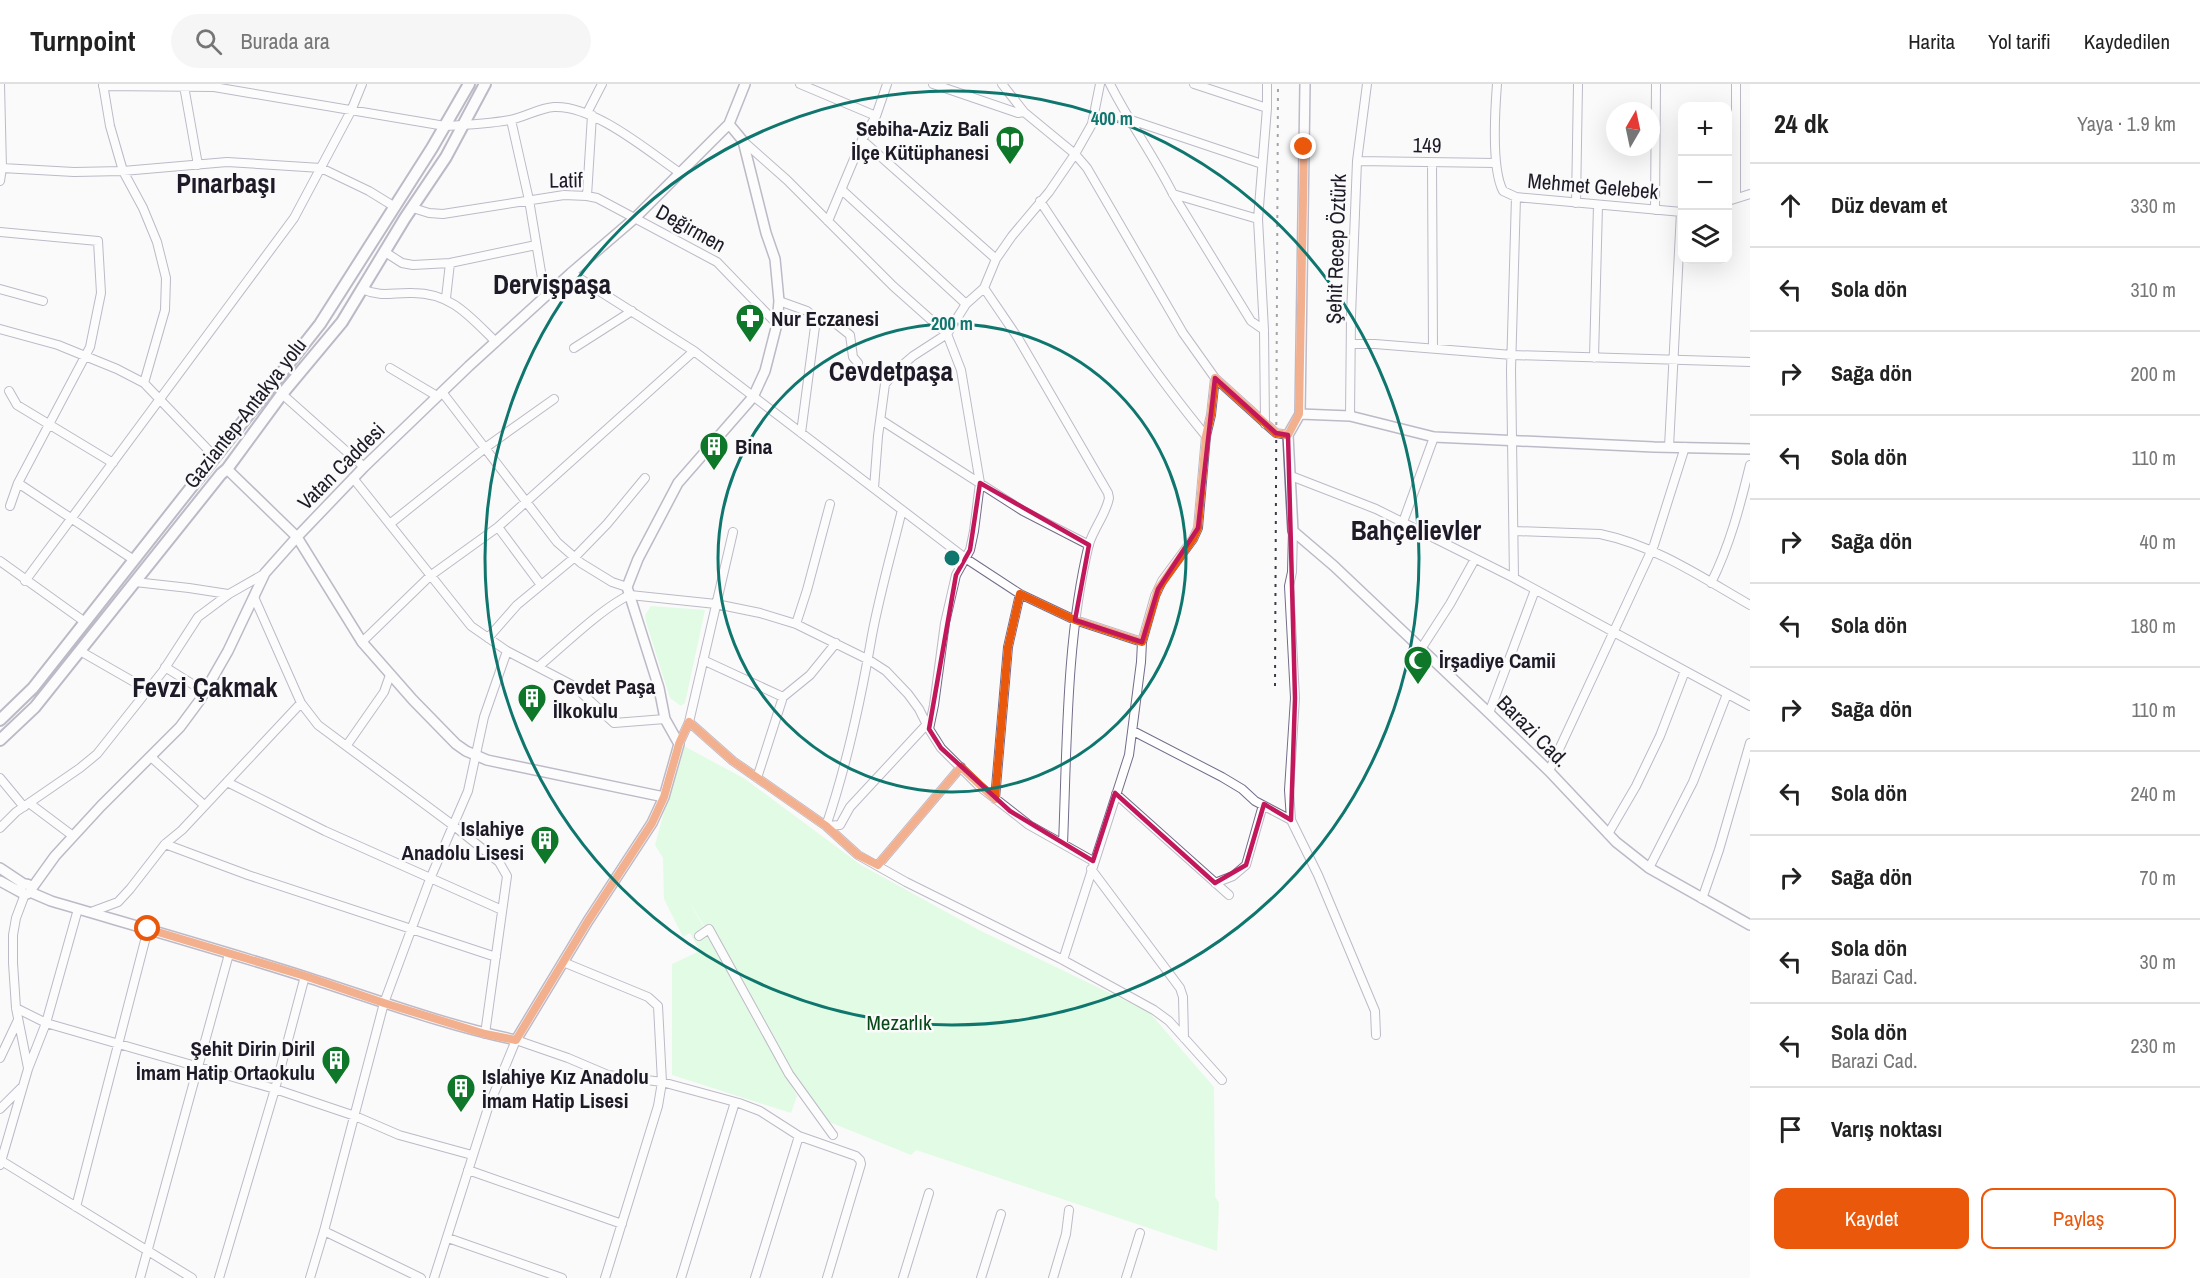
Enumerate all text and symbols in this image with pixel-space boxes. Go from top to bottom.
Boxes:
search box [171,14,591,68]
text: Turnpoint [30,22,135,60]
icon: search [192,25,225,58]
text: Burada ara [240,26,330,56]
text: Harita [1908,27,1955,56]
text: Yol tarifi [1988,27,2051,56]
text: Kaydedilen [2084,27,2170,56]
north arrow [1606,102,1660,156]
map controls [1678,102,1732,264]
button: + [1678,102,1732,156]
text: 400 m [1091,106,1133,131]
text: 24 dk [1774,106,1829,141]
text: Yaya · 1.9 km [2077,110,2176,137]
place label: Sebiha-Aziz Bali İlçe Kütüphanesi [851,114,989,167]
library icon: Sebiha-Aziz Bali İlçe Kütüphanesi [994,124,1026,166]
street label: 149 [1412,130,1442,160]
route end [1290,133,1316,159]
button: − [1678,156,1732,210]
district label: Pınarbaşı [176,165,276,201]
street label: Latif [549,165,583,195]
street label: Mehmet Gelebek [1526,166,1660,206]
street label: Şehit Recep Öztürk [1319,173,1353,325]
icon: ahead [1774,189,1807,222]
text: Düz devam et [1831,190,1947,220]
text: 330 m [2130,192,2176,219]
street label: Değirmen [651,197,731,259]
button: layers [1678,210,1732,264]
district label: Dervişpaşa [493,266,612,302]
icon: left [1774,273,1807,306]
text: Sola dön [1831,274,1907,304]
text: 310 m [2130,276,2176,303]
pharmacy icon: Nur Eczanesi [734,302,766,344]
place label: Nur Eczanesi [771,304,879,333]
text: 200 m [931,311,973,336]
street label: Gaziantep-Antakya yolu [177,332,313,494]
district label: Cevdetpaşa [829,353,954,389]
icon: right [1774,357,1807,390]
text: Sağa dön [1831,358,1912,388]
text: 200 m [2130,360,2176,387]
street label: Vatan Caddesi [291,416,391,516]
building icon: Bina [698,430,730,472]
place label: Bina [735,432,773,461]
icon: left [1774,441,1807,474]
text: Sola dön [1831,442,1907,472]
text: 110 m [2132,444,2176,471]
district label: Bahçelievler [1351,512,1482,548]
icon: right [1774,525,1807,558]
text: Sağa dön [1831,526,1912,556]
text: 40 m [2140,528,2176,555]
centre of rings [942,548,962,568]
icon: left [1774,609,1807,642]
text: Sola dön [1831,610,1907,640]
text: 180 m [2130,612,2176,639]
mosque icon: İrşadiye Camii [1402,644,1434,686]
place label: İrşadiye Camii [1439,646,1556,675]
district label: Fevzi Çakmak [132,669,278,705]
place label: Cevdet Paşa İlkokulu [553,672,656,725]
building icon: Cevdet Paşa İlkokulu [516,682,548,724]
street label: Barazi Cad. [1491,689,1575,773]
icon: right [1774,693,1807,726]
text: Sağa dön [1831,694,1912,724]
text: 110 m [2132,696,2176,723]
icon: left [1774,777,1807,810]
text: Sola dön [1831,778,1907,808]
text: 240 m [2130,780,2176,807]
place label: Islahiye Anadolu Lisesi [402,814,524,867]
building icon: Islahiye Anadolu Lisesi [529,824,561,866]
icon: right [1774,861,1807,894]
text: Sağa dön [1831,862,1912,892]
text: 70 m [2140,864,2176,891]
route start [134,915,160,941]
text: Sola dön [1831,933,1907,963]
icon: left [1774,945,1807,978]
text: 30 m [2140,948,2176,975]
text: Barazi Cad. [1831,963,1918,990]
park label: Mezarlık [866,1008,932,1037]
text: Sola dön [1831,1017,1907,1047]
icon: left [1774,1029,1807,1062]
text: 230 m [2130,1032,2176,1059]
place label: Şehit Dirin Diril İmam Hatip Ortaokulu [136,1034,315,1087]
building icon: Şehit Dirin Diril İmam Hatip Ortaokulu [320,1044,352,1086]
text: Barazi Cad. [1831,1047,1918,1074]
place label: Islahiye Kız Anadolu İmam Hatip Lisesi [482,1062,649,1115]
building icon: Islahiye Kız Anadolu İmam Hatip Lisesi [445,1072,477,1114]
icon: arrive [1774,1113,1807,1146]
text: Varış noktası [1831,1114,1942,1144]
button: Kaydet [1774,1188,1969,1249]
button: Paylaş [1981,1188,2176,1249]

